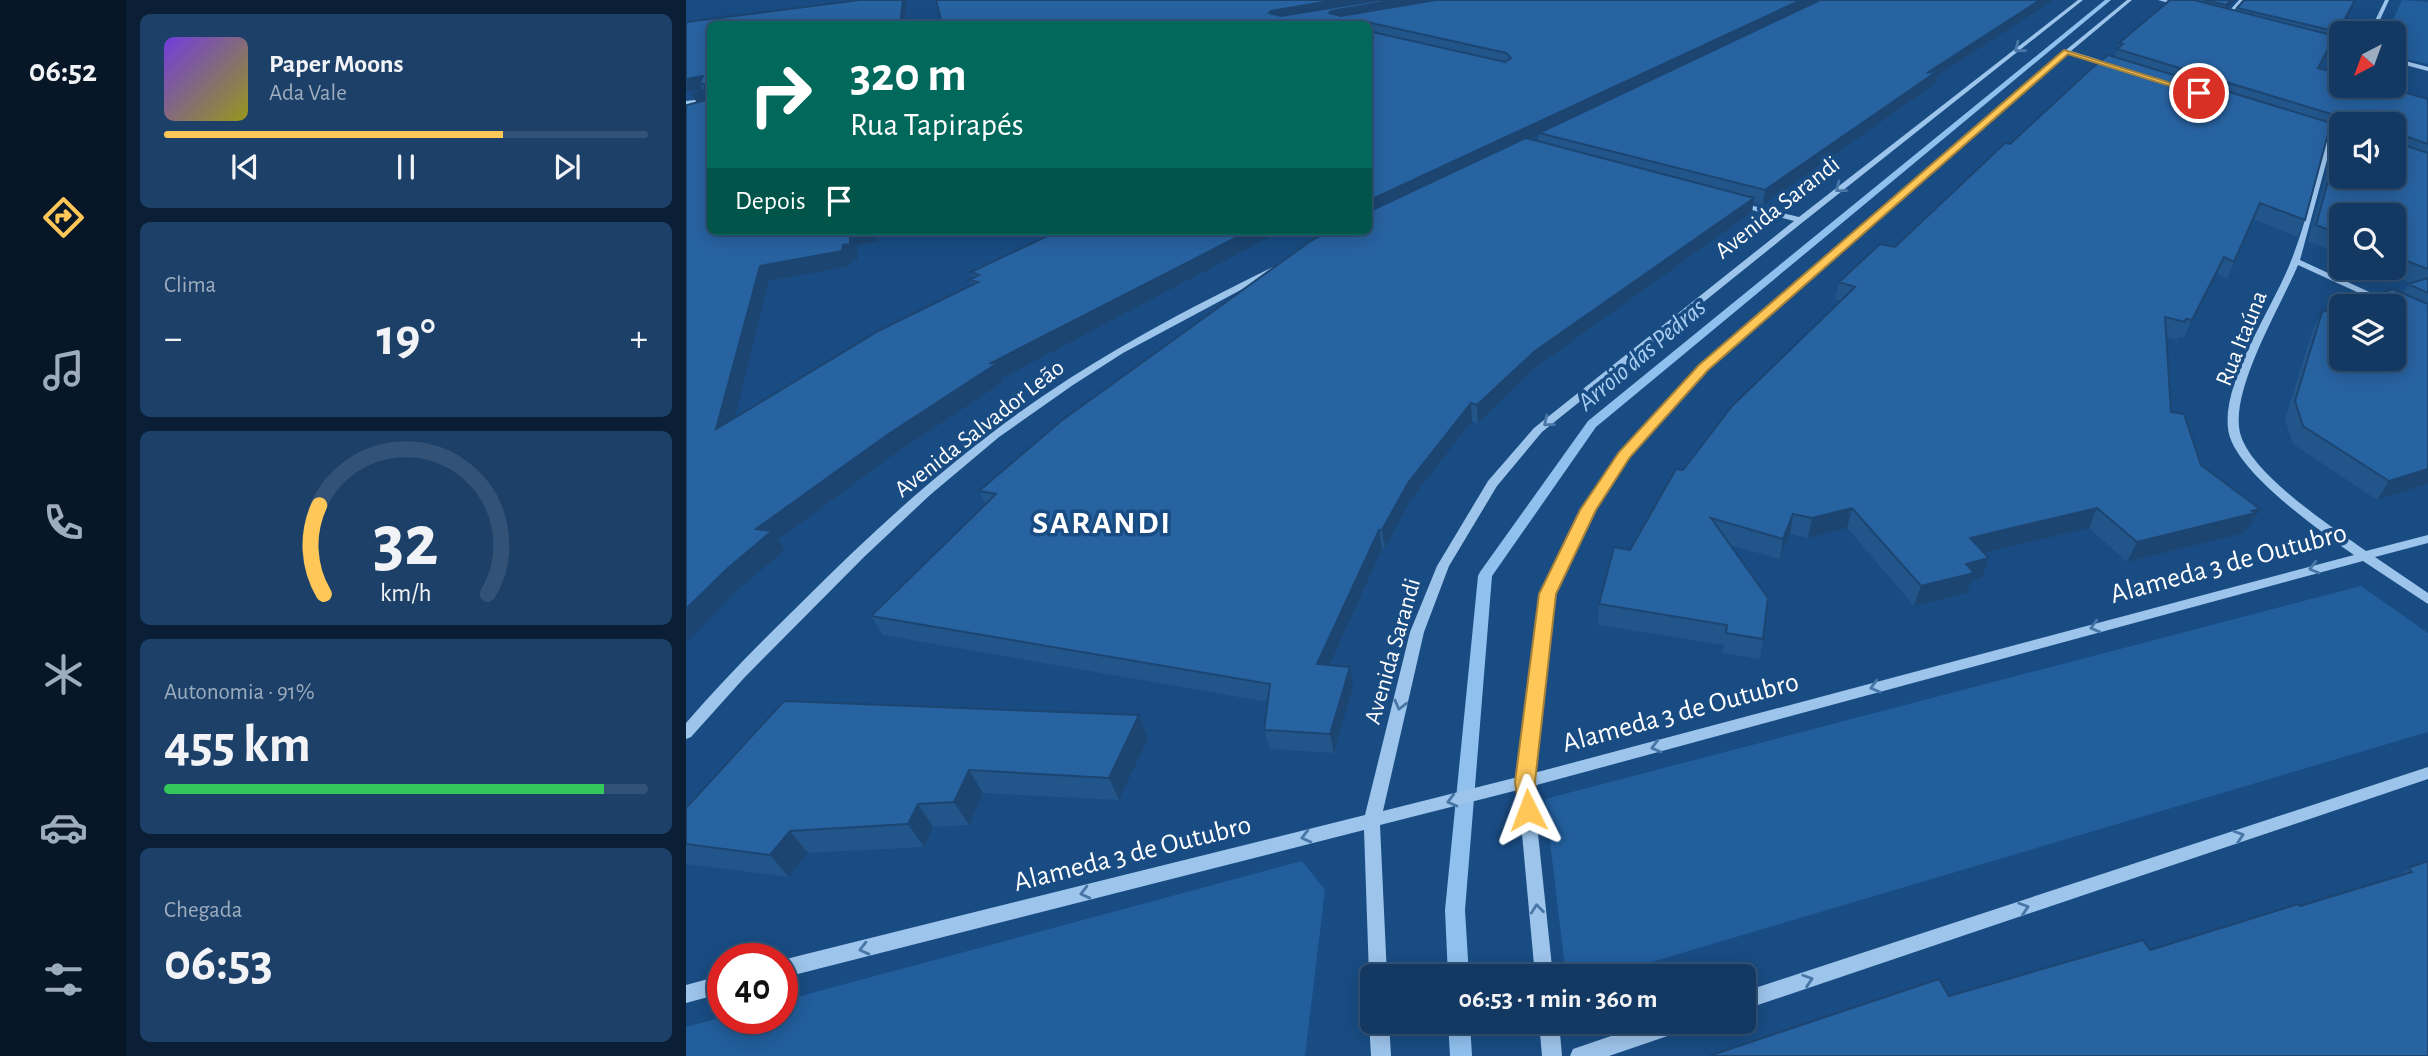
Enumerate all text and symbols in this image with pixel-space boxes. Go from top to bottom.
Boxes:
north arrow [2329,21,2406,98]
map controls [2329,21,2406,371]
one-way arrow [2015,40,2027,53]
icon: right [735,49,826,140]
text: Paper Moons [269,51,404,77]
text: 320 m [850,51,967,100]
text: 06:52 [29,55,97,87]
pin [2169,63,2229,123]
icon: arrive [2180,74,2218,112]
text: Ada Vale [269,82,347,105]
text: Rua Tapirapés [850,109,1024,141]
button: sound [2329,112,2406,189]
icon: previous [226,148,264,186]
icon: pause [387,148,425,186]
icon: next [548,148,586,186]
street label: Avenida Sarandi [1711,152,1844,264]
one-way arrow [1835,180,1848,193]
icon: arrive [820,182,858,220]
text: Depois [735,188,806,214]
icon: directions [39,193,88,242]
button: search [2329,203,2406,280]
text: Clima [164,274,216,297]
street label: Rua Itaúna [2212,287,2272,389]
water label: Arroio das Pedras [1572,294,1711,416]
button: layers [2329,294,2406,371]
text: 19° [376,312,436,364]
text: − [164,320,182,358]
text: + [630,320,648,358]
icon: music [39,346,88,395]
street label: Avenida Salvador Leão [890,355,1069,502]
one-way arrow [1543,414,1556,426]
icon: phone [39,498,88,547]
text: 32 [373,506,439,579]
district label: SARANDI [1032,507,1172,539]
street label: Alameda 3 de Outubro [2107,519,2350,609]
one-way arrow [2309,559,2321,574]
street label: Avenida Sarandi [1361,576,1425,727]
text: km/h [380,581,432,606]
one-way arrow [2089,619,2101,633]
icon: climate [39,650,88,699]
street label: Alameda 3 de Outubro [1559,668,1802,758]
one-way arrow [1870,679,1882,693]
text: Autonomia · 91% [164,681,315,704]
one-way arrow [1394,699,1408,711]
text: 455 km [164,719,311,771]
one-way arrow [1650,738,1662,753]
position arrow [1491,773,1565,847]
one-way arrow [1446,792,1458,807]
icon: car [39,803,88,852]
street label: Alameda 3 de Outubro [1011,811,1254,897]
one-way arrow [1300,829,1312,843]
one-way arrow [2233,830,2245,844]
one-way arrow [1079,885,1091,899]
text: Chegada [164,899,242,922]
one-way arrow [2017,902,2029,916]
one-way arrow [1530,903,1545,914]
text: 06:53 [164,937,273,989]
one-way arrow [859,941,871,955]
speed limit sign: 40 [707,943,798,1034]
icon: filters [39,955,88,1004]
one-way arrow [1801,974,1813,988]
text: 06:53 · 1 min · 360 m [1458,986,1658,1012]

